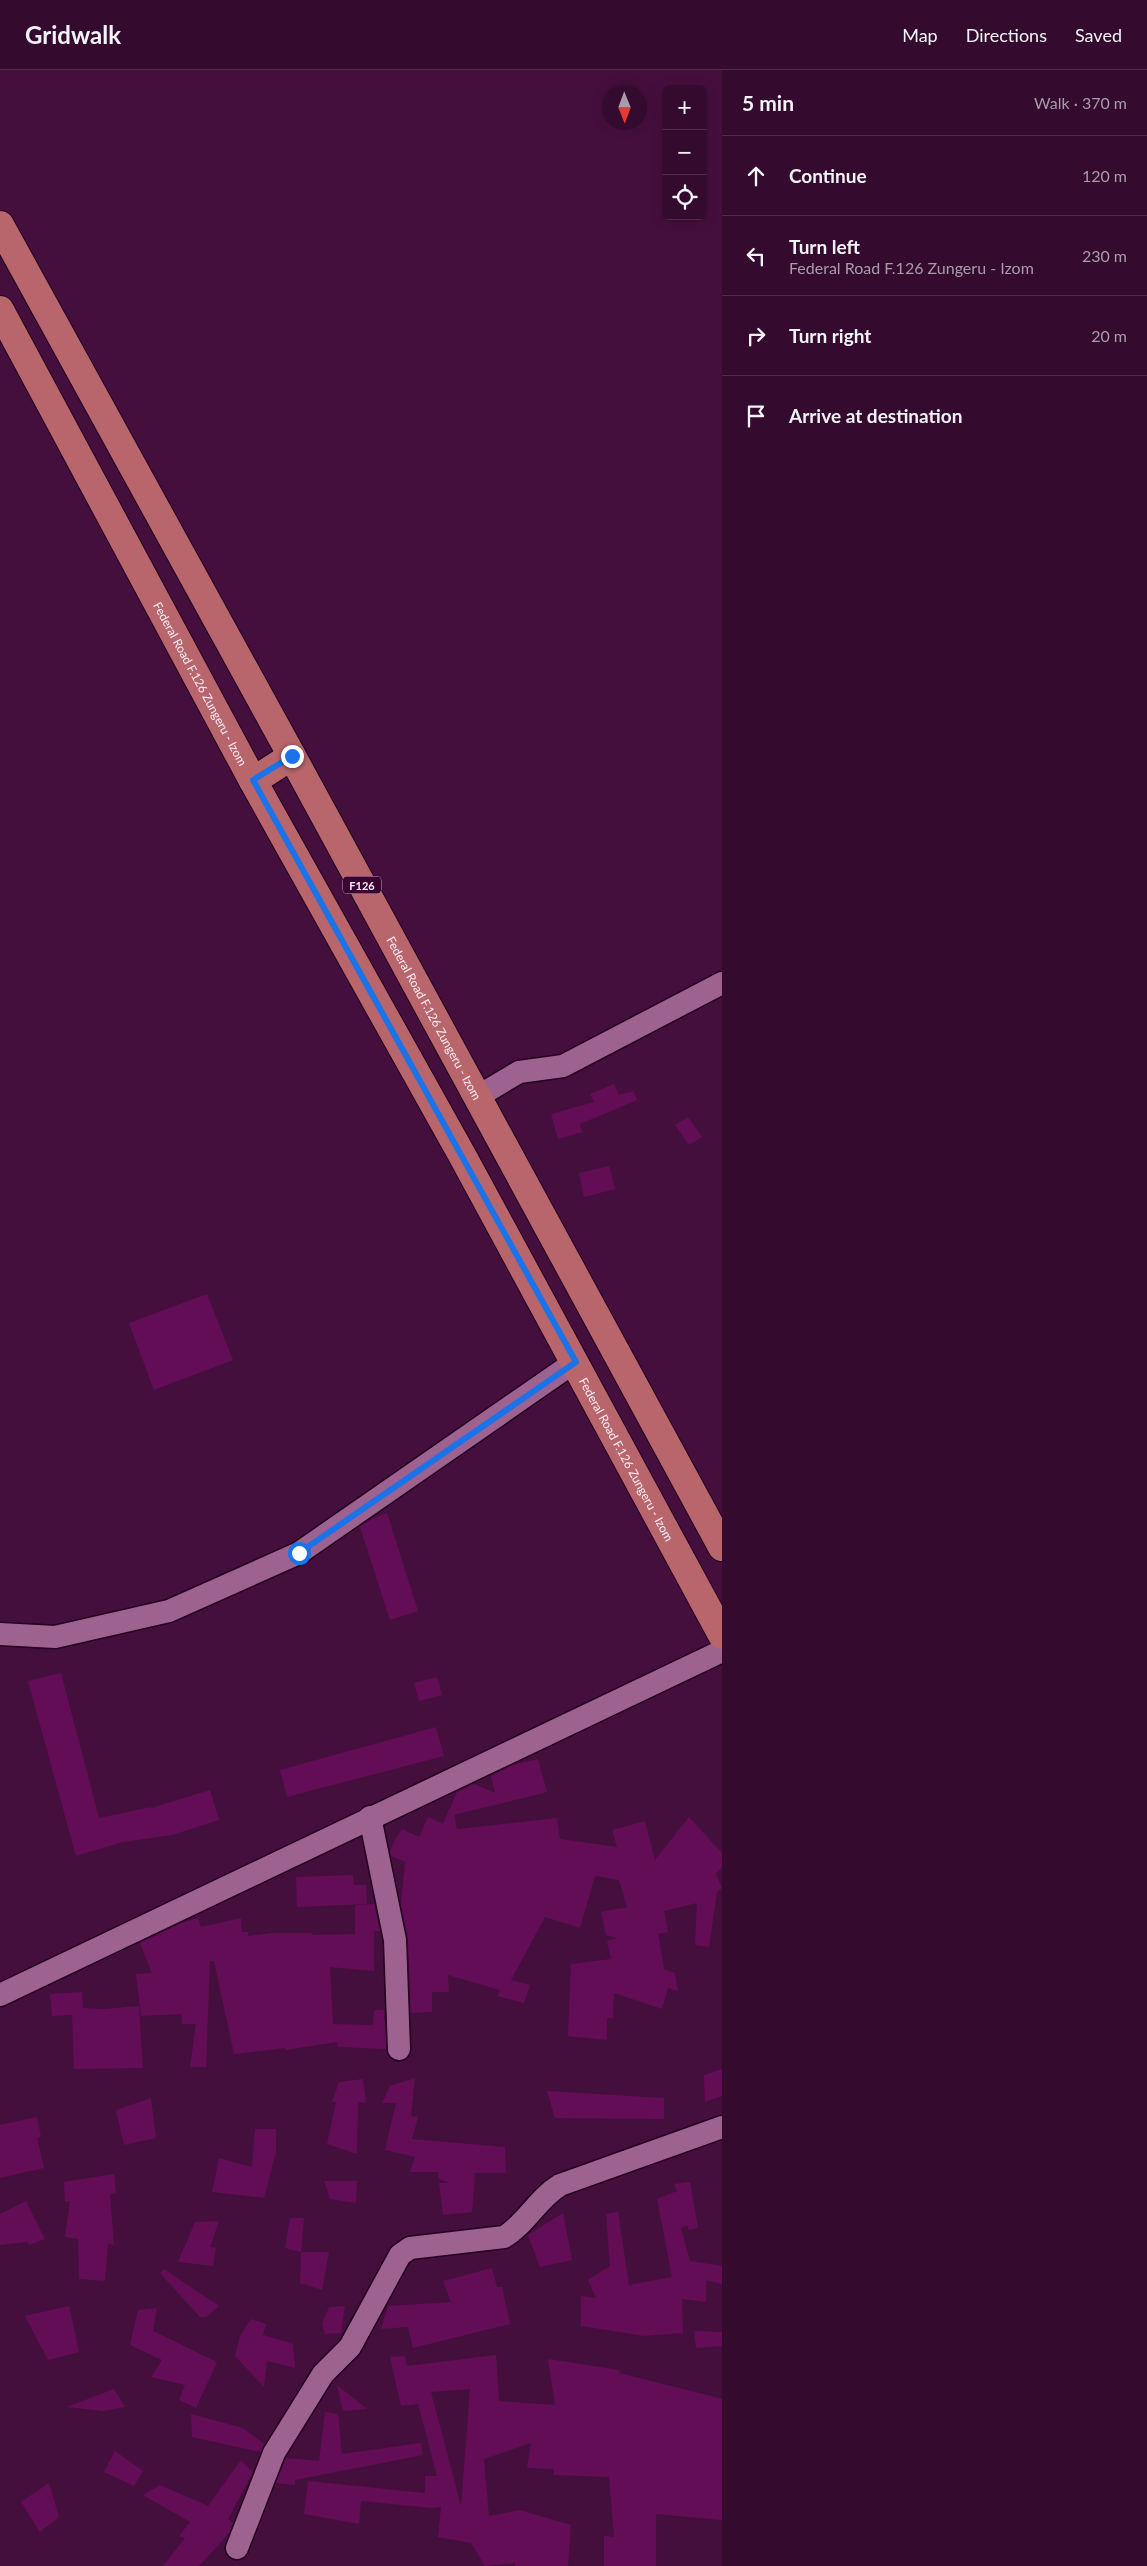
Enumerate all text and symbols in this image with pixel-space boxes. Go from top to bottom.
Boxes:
text: Gridwalk [25,20,121,49]
text: Map [902,24,938,46]
text: Directions [966,24,1047,46]
text: Saved [1075,24,1122,46]
north arrow [602,85,647,130]
map controls [662,85,707,220]
button: + [662,85,707,130]
text: 5 min [742,90,794,115]
text: Walk · 370 m [1034,93,1127,112]
button: − [662,130,707,175]
icon: ahead [742,162,770,190]
text: Continue [789,164,867,187]
text: 120 m [1082,166,1127,185]
button: locate [662,175,707,220]
text: Turn left [789,235,860,258]
icon: left [742,242,770,270]
text: 230 m [1082,246,1127,265]
text: Federal Road F.126 Zungeru - Izom [789,258,1034,277]
icon: right [742,322,770,350]
text: Turn right [789,324,871,347]
text: 20 m [1091,326,1127,345]
icon: arrive [742,402,770,430]
text: Arrive at destination [789,404,962,427]
street label: Federal Road F.126 Zungeru - Izom [151,599,251,768]
route end [281,745,304,768]
road number: F126 [343,876,381,894]
street label: Federal Road F.126 Zungeru - Izom [384,933,485,1102]
street label: Federal Road F.126 Zungeru - Izom [576,1375,677,1544]
route start [288,1542,311,1565]

